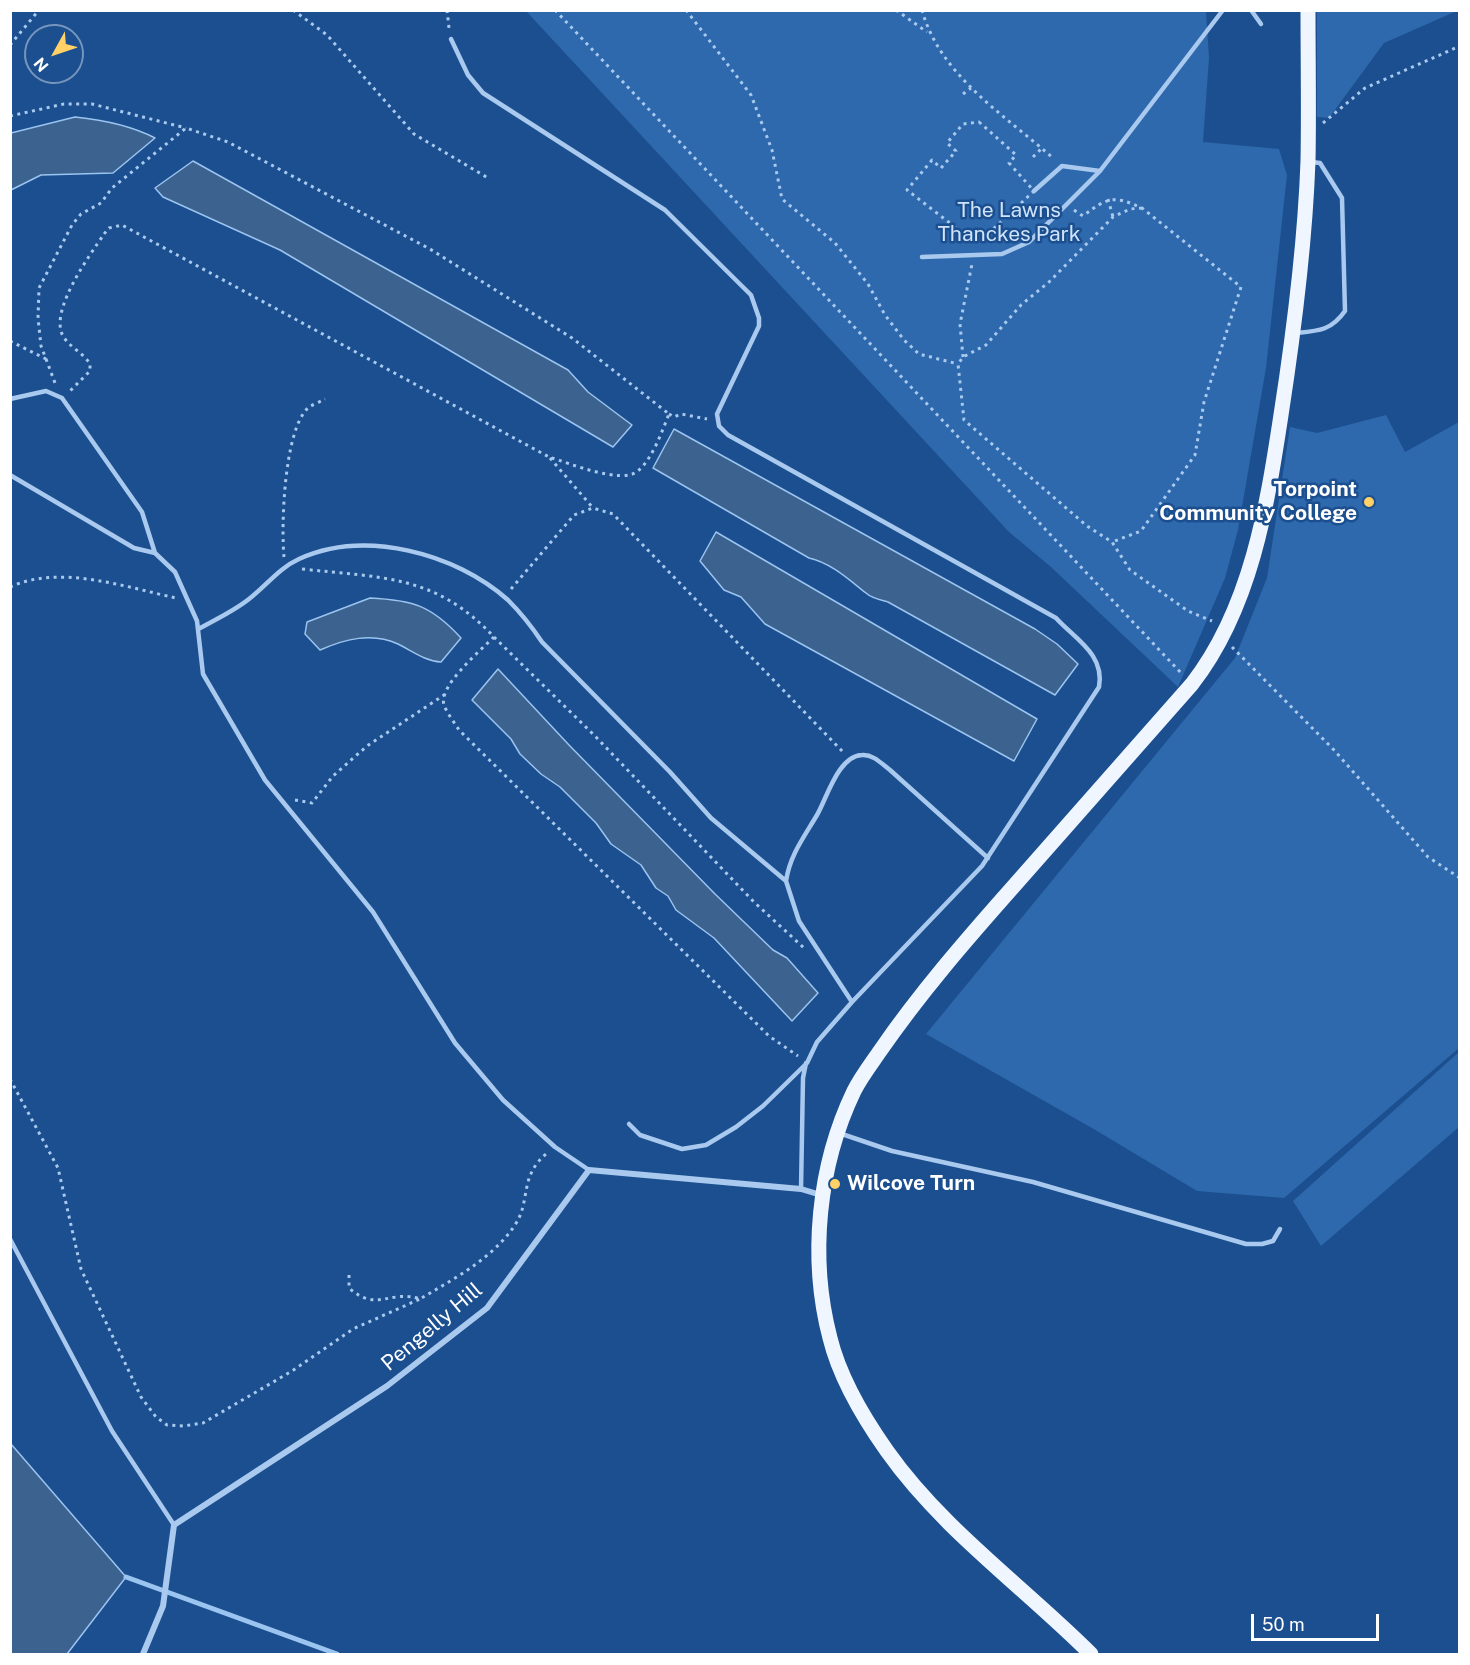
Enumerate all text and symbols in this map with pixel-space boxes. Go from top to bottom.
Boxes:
north arrow [24,24,84,84]
text: N [30,54,53,76]
park label: The Lawns Thanckes Park [937,198,1081,248]
place label: Torpoint Community College [1159,477,1357,527]
marker: Torpoint Community College [1362,495,1376,509]
place label: Wilcove Turn [847,1171,975,1197]
marker: Wilcove Turn [828,1177,842,1191]
street label: Pengelly Hill [376,1278,488,1376]
scale bar [1254,1602,1382,1640]
text: 50 m [1262,1614,1305,1635]

